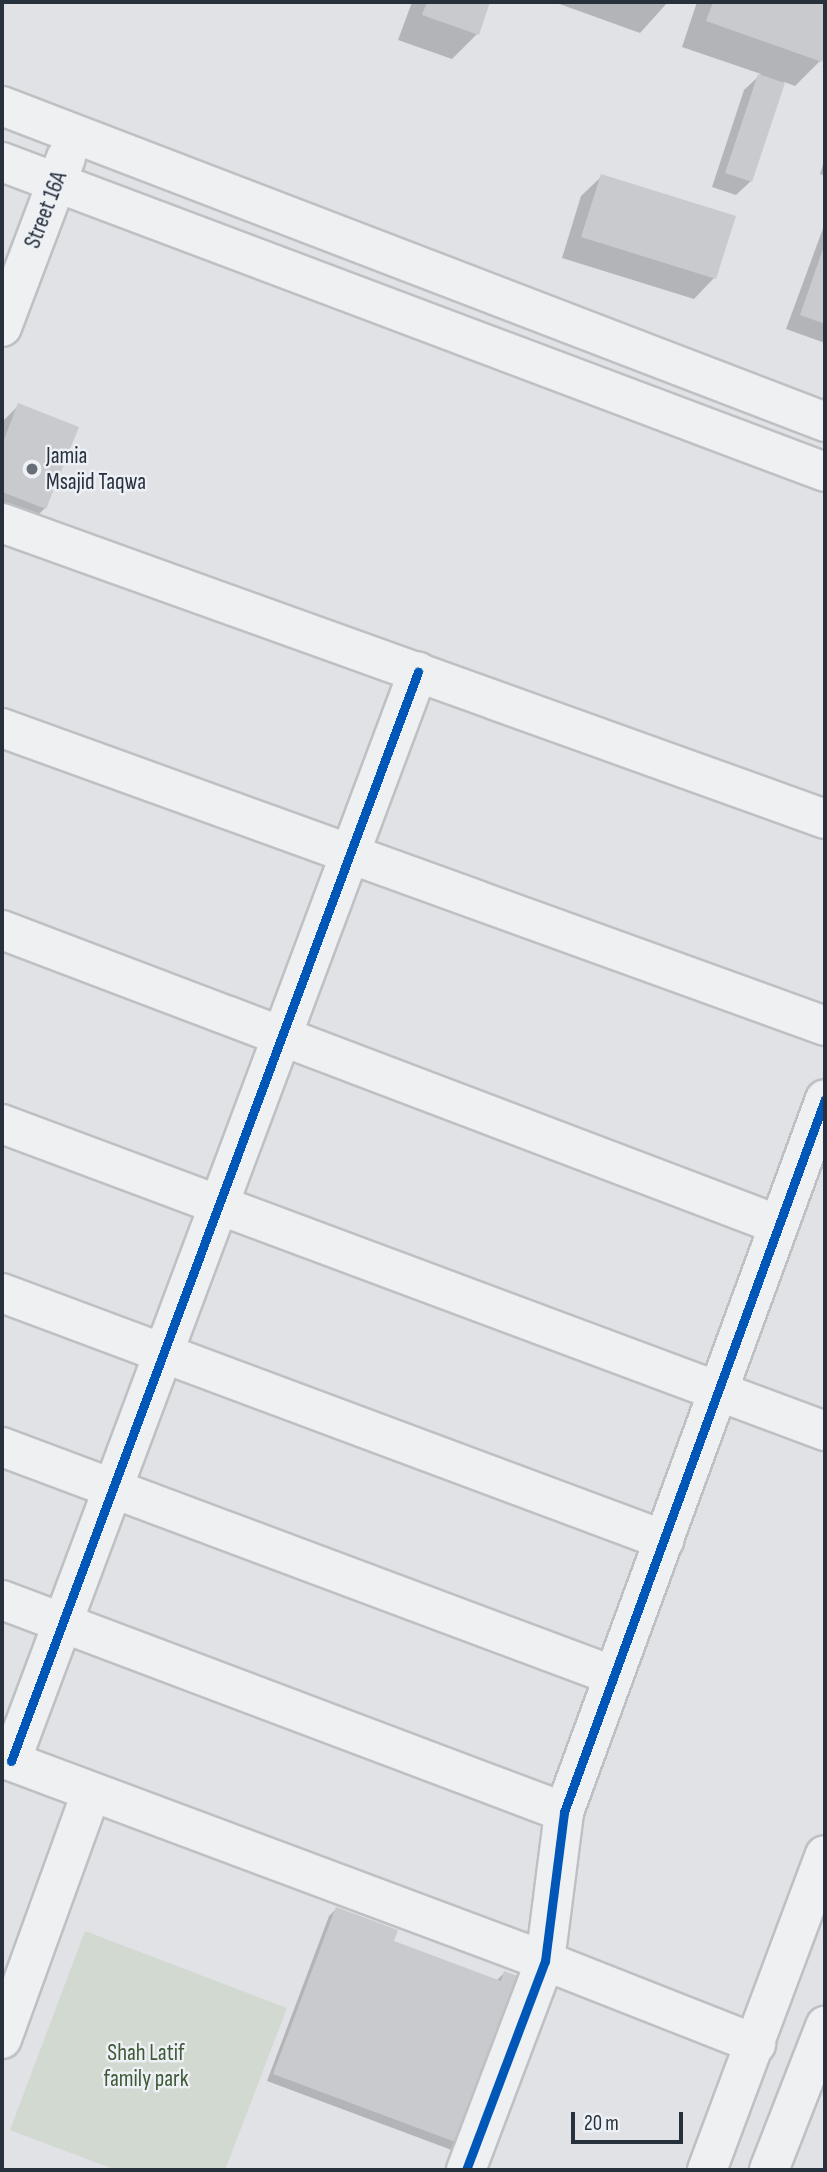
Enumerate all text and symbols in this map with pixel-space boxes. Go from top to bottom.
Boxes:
street label: Street 16A [19,168,73,252]
place label: Jamia Msajid Taqwa [46,442,146,496]
marker: Jamia Msajid Taqwa [24,461,40,477]
park label: Shah Latif family park [104,2039,188,2093]
scale bar [575,2098,687,2142]
text: 20 m [584,2111,619,2136]

